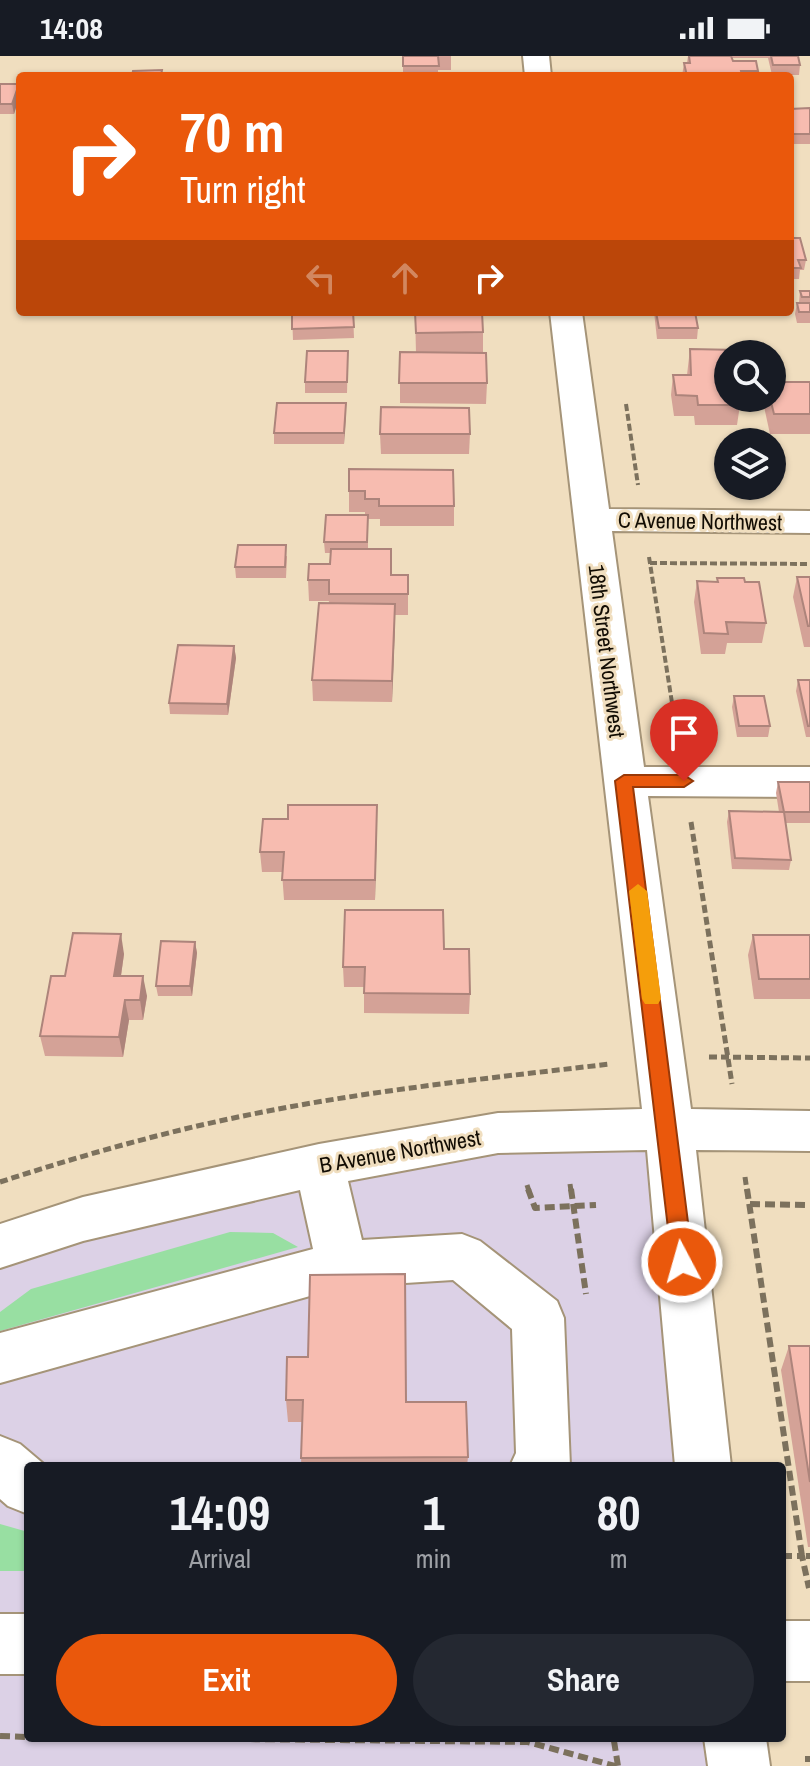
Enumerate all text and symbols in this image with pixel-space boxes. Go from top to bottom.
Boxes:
text: 14:08 [40,8,103,48]
text: 70 m [180,94,285,169]
icon: right [48,104,152,208]
text: Turn right [180,166,305,214]
icon: left [299,256,343,300]
icon: ahead [383,256,427,300]
icon: right [467,256,511,300]
map controls [714,340,786,500]
button: search [714,340,786,412]
button: layers [714,428,786,500]
street label: C Avenue Northwest [618,505,782,537]
street label: 18th Street Northwest [581,563,633,739]
pin [650,699,718,781]
icon: arrive [662,711,706,755]
street label: B Avenue Northwest [317,1122,483,1180]
position arrow [640,1220,724,1304]
text: 14:09 [170,1480,270,1545]
text: 1 [422,1480,444,1545]
text: 80 [597,1480,640,1545]
text: Arrival [189,1541,251,1576]
text: min [416,1541,451,1576]
text: m [610,1541,627,1576]
button: Exit [56,1634,397,1726]
button: Share [413,1634,754,1726]

